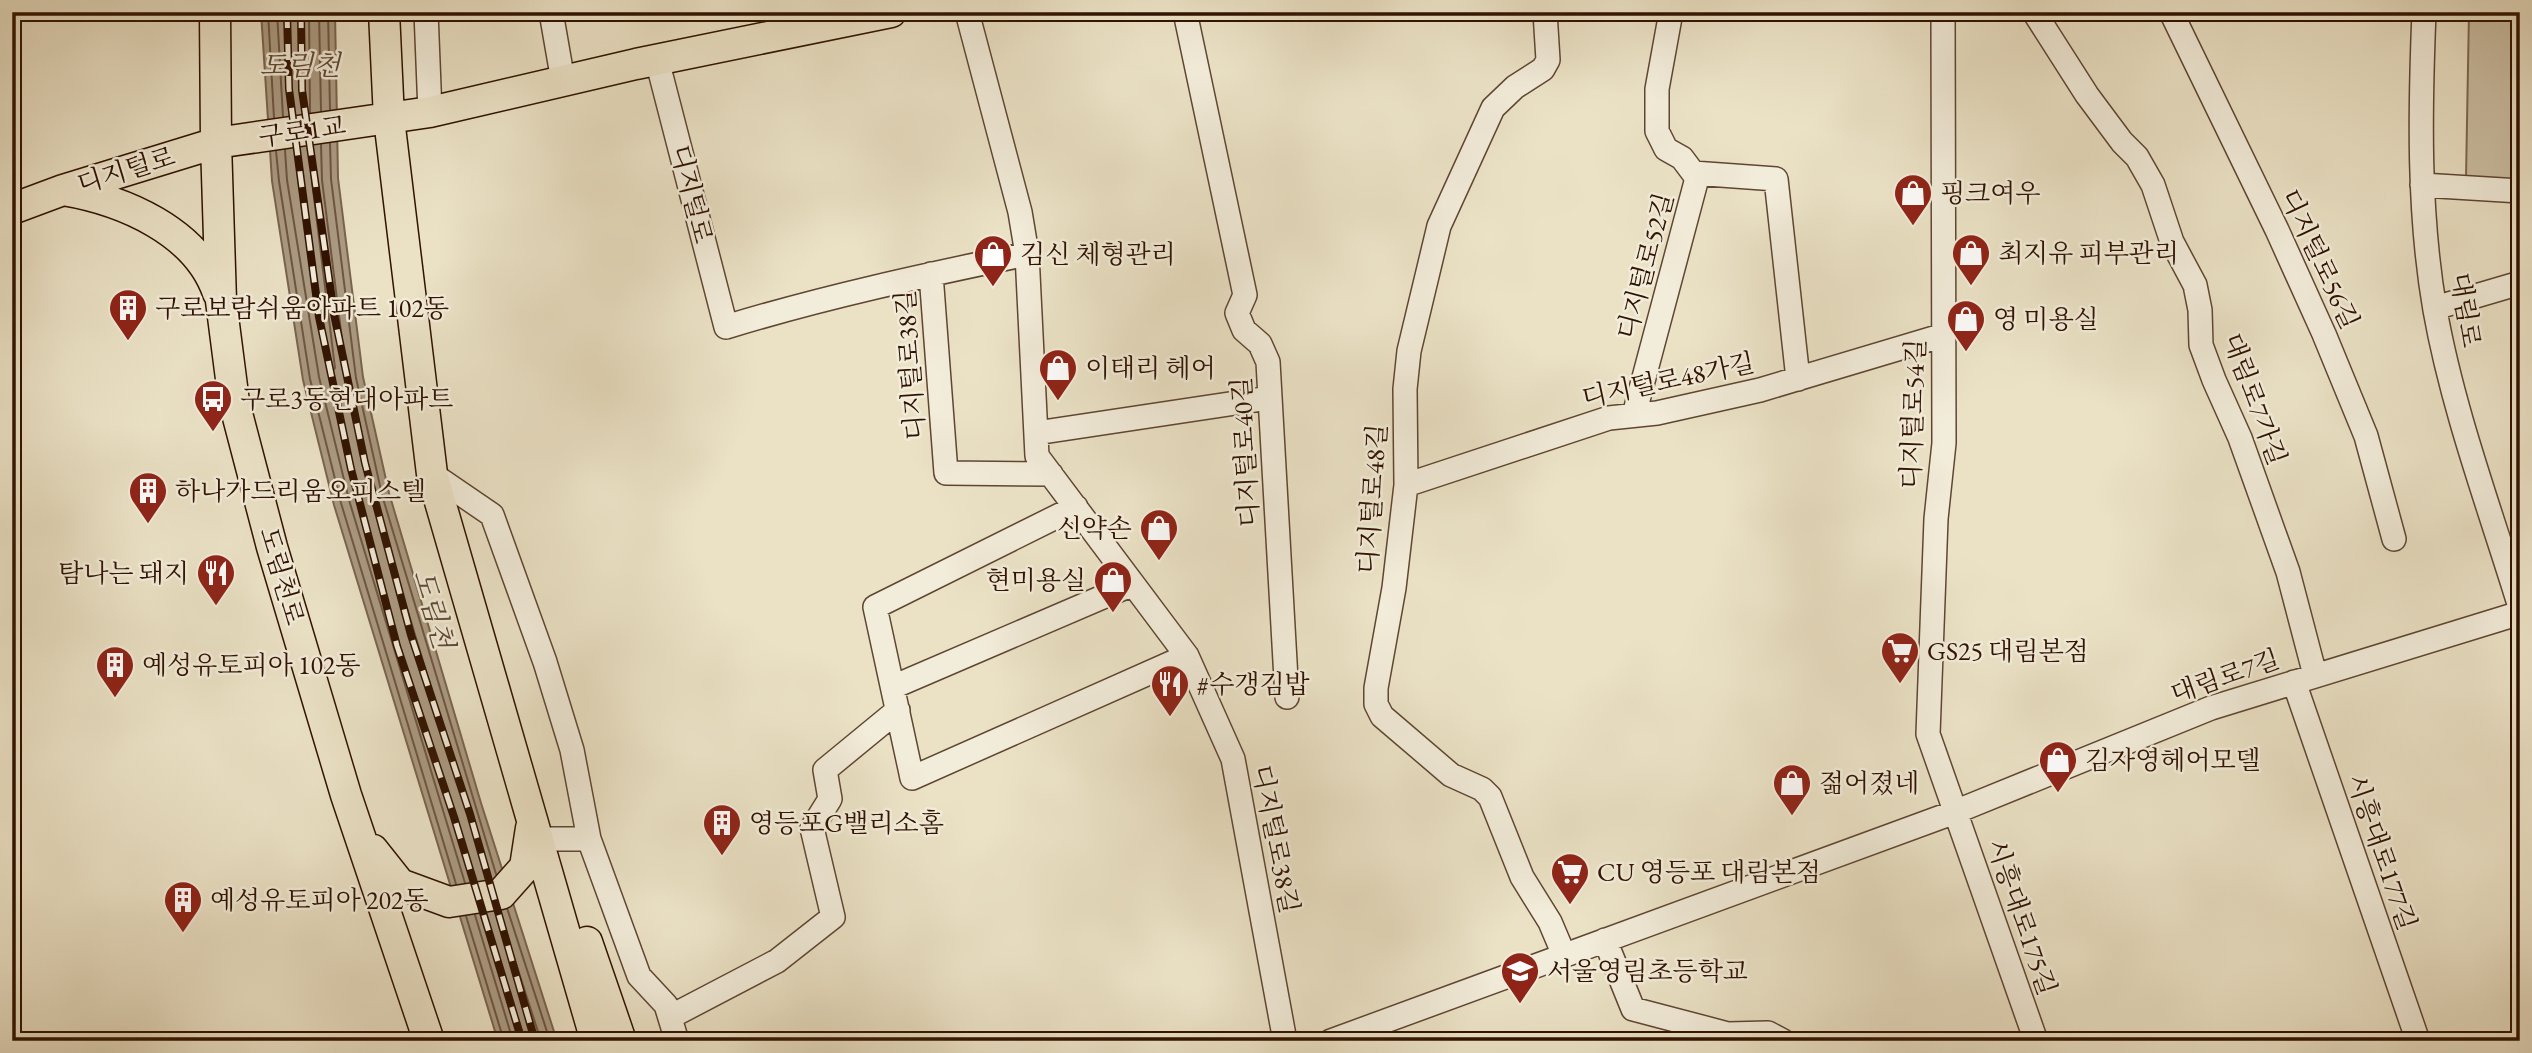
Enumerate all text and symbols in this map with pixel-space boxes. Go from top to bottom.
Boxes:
water label: 도림천 [259,47,343,83]
street label: 구로1교 [256,108,348,154]
street label: 디지털로 [73,139,179,201]
street label: 디지털로 [663,141,721,247]
shop icon: 핑크여우 [1892,172,1934,227]
place label: 핑크여우 [1940,176,2040,210]
street label: 디지털로56길 [2273,184,2367,334]
street label: 디지털로52길 [1609,189,1681,343]
shop icon: 최지유 피부관리 [1950,232,1992,287]
shop icon: 김신 체형관리 [972,233,1014,288]
place label: 최지유 피부관리 [1998,236,2179,270]
place label: 김신 체형관리 [1020,237,1176,271]
street label: 대림로 [2443,270,2489,350]
building icon: 구로보람쉬움아파트 102동 [107,287,149,342]
street label: 디지털로38길 [888,289,932,441]
place label: 구로보람쉬움아파트 102동 [155,291,449,325]
shop icon: 영 미용실 [1945,298,1987,353]
place label: 영 미용실 [1993,302,2099,336]
street label: 대림로7가길 [2215,328,2295,470]
street label: 디지털로54길 [1893,338,1933,490]
street label: 디지털로48가길 [1579,345,1757,415]
shop icon: 이태리 헤어 [1037,347,1079,402]
place label: 이태리 헤어 [1085,351,1216,385]
street label: 디지털로40길 [1224,376,1266,528]
bus stop icon: 구로3동현대아파트 [192,378,234,433]
place label: 구로3동현대아파트 [240,382,453,416]
street label: 디지털로48길 [1350,423,1394,575]
building icon: 하나가드리움오피스텔 [127,470,169,525]
place label: 하나가드리움오피스텔 [175,474,426,508]
shop icon: 신약손 [1138,507,1180,562]
place label: 신약손 [1057,511,1132,545]
street label: 도림천로 [252,523,312,629]
restaurant icon: 탐나는 돼지 [195,552,237,607]
place label: 탐나는 돼지 [58,556,189,590]
shop icon: 현미용실 [1092,559,1134,614]
place label: 현미용실 [986,563,1086,597]
water label: 도림천 [406,565,463,655]
supermarket icon: GS25 대림본점 [1879,630,1921,685]
place label: GS25 대림본점 [1927,634,2089,668]
street label: 대림로7길 [2166,642,2284,710]
building icon: 예성유토피아 102동 [94,644,136,699]
place label: 예성유토피아 102동 [142,648,360,682]
restaurant icon: #수갱김밥 [1149,663,1191,718]
place label: #수갱김밥 [1197,667,1310,701]
shop icon: 김자영헤어모델 [2037,739,2079,794]
place label: 김자영헤어모델 [2085,743,2261,777]
street label: 디지털로38길 [1245,762,1307,916]
shop icon: 젊어졌네 [1771,762,1813,817]
place label: 젊어졌네 [1819,766,1919,800]
street label: 시흥대로177길 [2339,769,2425,935]
building icon: 영등포G밸리소홈 [701,802,743,857]
place label: 영등포G밸리소홈 [749,806,944,840]
street label: 시흥대로175길 [1979,834,2065,1000]
supermarket icon: CU 영등포 대림본점 [1549,851,1591,906]
place label: CU 영등포 대림본점 [1597,855,1821,889]
building icon: 예성유토피아 202동 [162,879,204,934]
place label: 예성유토피아 202동 [210,883,428,917]
school or university icon: 서울영림초등학교 [1499,950,1541,1005]
place label: 서울영림초등학교 [1547,954,1748,988]

